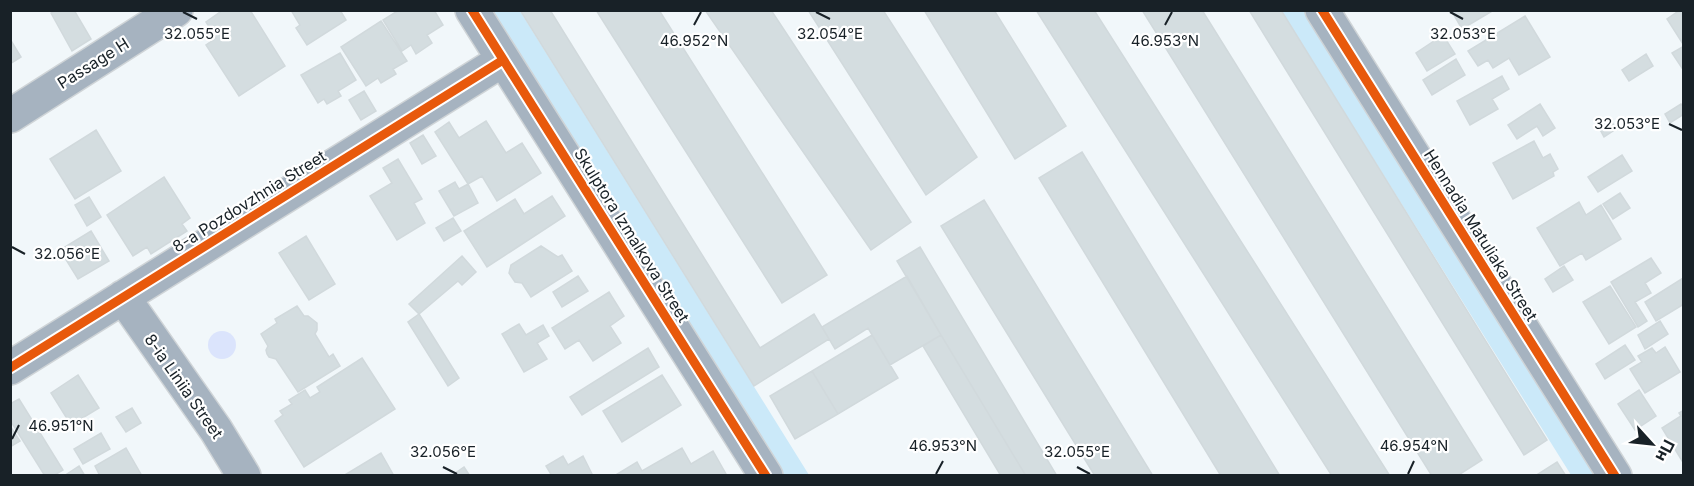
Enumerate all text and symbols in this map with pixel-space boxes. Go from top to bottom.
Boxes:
text: 32.055°E [164,24,230,43]
text: 32.054°E [797,24,863,43]
text: 32.053°E [1430,24,1496,43]
text: 46.952°N [660,31,728,50]
text: 46.953°N [1131,31,1199,50]
street label: Passage H [54,33,132,93]
text: 32.053°E [1594,114,1660,133]
street label: Skulptora Izmalkova Street [570,144,694,326]
street label: 8-a Pozdovzhnia Street [169,146,329,256]
street label: Hennadia Matuliaka Street [1420,146,1542,324]
text: 32.056°E [34,244,100,263]
street label: 8-ia Liniia Street [140,330,228,442]
north arrow [1622,414,1682,474]
text: 46.951°N [28,416,94,435]
text: 46.953°N [909,436,977,455]
text: 46.954°N [1380,436,1448,455]
text: Пн [1651,437,1679,465]
text: 32.056°E [410,442,476,461]
text: 32.055°E [1044,442,1110,461]

